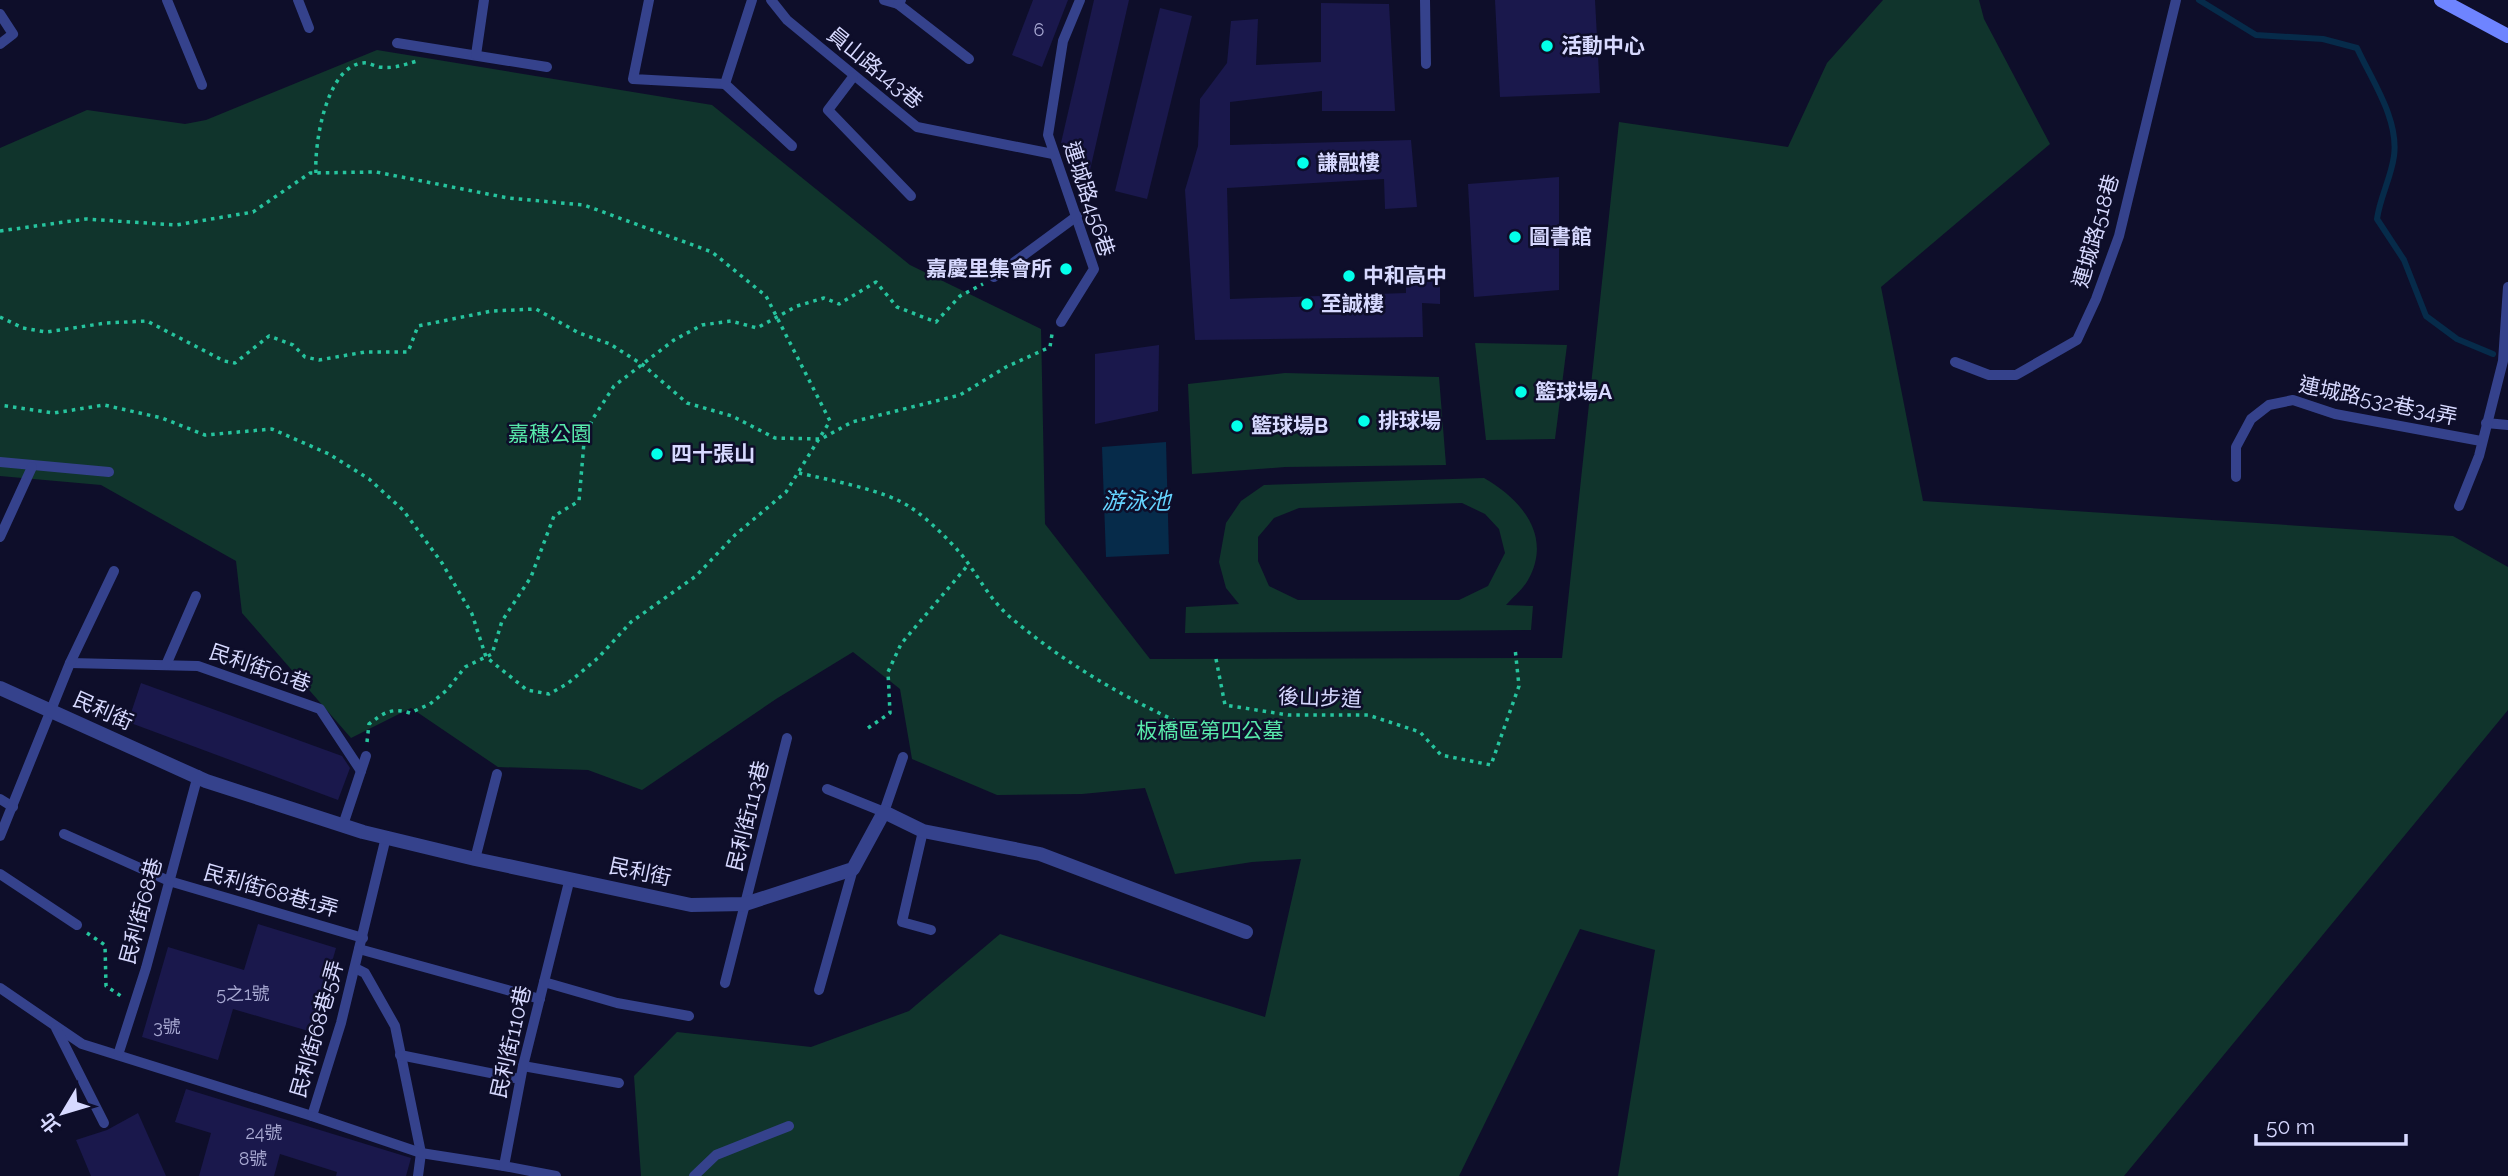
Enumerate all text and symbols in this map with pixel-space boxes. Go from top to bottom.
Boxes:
house number: 6 [1034,19,1045,40]
street label: 員山路143巷 [823,21,928,114]
place label: 活動中心 [1561,33,1645,58]
marker: 活動中心 [1539,38,1555,54]
street label: 連城路456巷 [1059,138,1120,260]
place label: 謙融樓 [1317,150,1380,175]
marker: 謙融樓 [1295,155,1311,171]
street label: 連城路518巷 [2067,171,2124,290]
place label: 圖書館 [1529,224,1592,249]
marker: 圖書館 [1507,229,1523,245]
place label: 嘉慶里集會所 [926,256,1052,281]
marker: 嘉慶里集會所 [1058,261,1074,277]
place label: 中和高中 [1363,263,1447,288]
marker: 中和高中 [1341,268,1357,284]
place label: 至誠樓 [1321,291,1384,316]
marker: 至誠樓 [1299,296,1315,312]
street label: 連城路532巷34弄 [2297,372,2460,430]
place label: 籃球場A [1535,379,1613,404]
marker: 籃球場A [1513,384,1529,400]
place label: 排球場 [1378,408,1441,433]
place label: 籃球場B [1251,413,1328,438]
marker: 排球場 [1356,413,1372,429]
marker: 籃球場B [1229,418,1245,434]
park label: 嘉穗公園 [508,421,592,446]
place label: 四十張山 [671,441,755,466]
marker: 四十張山 [649,446,665,462]
water label: 游泳池 [1102,487,1173,514]
street label: 民利街61巷 [206,639,314,697]
street label: 後山步道 [1278,684,1362,711]
street label: 民利街 [69,686,137,735]
park label: 板橋區第四公墓 [1137,718,1284,743]
street label: 民利街113巷 [722,758,773,874]
street label: 民利街 [607,853,674,890]
street label: 民利街68巷 [114,855,167,967]
street label: 民利街68巷1弄 [201,859,341,922]
street label: 民利街68巷5弄 [285,957,348,1100]
house number: 5之1號 [216,983,270,1004]
street label: 民利街110巷 [485,983,536,1101]
house number: 3號 [153,1016,181,1037]
north arrow [28,1078,98,1148]
scale bar [2256,1102,2406,1146]
text: 北 [35,1109,64,1138]
text: 50 m [2266,1114,2315,1139]
house number: 24號 [245,1122,283,1143]
house number: 8號 [239,1148,267,1169]

